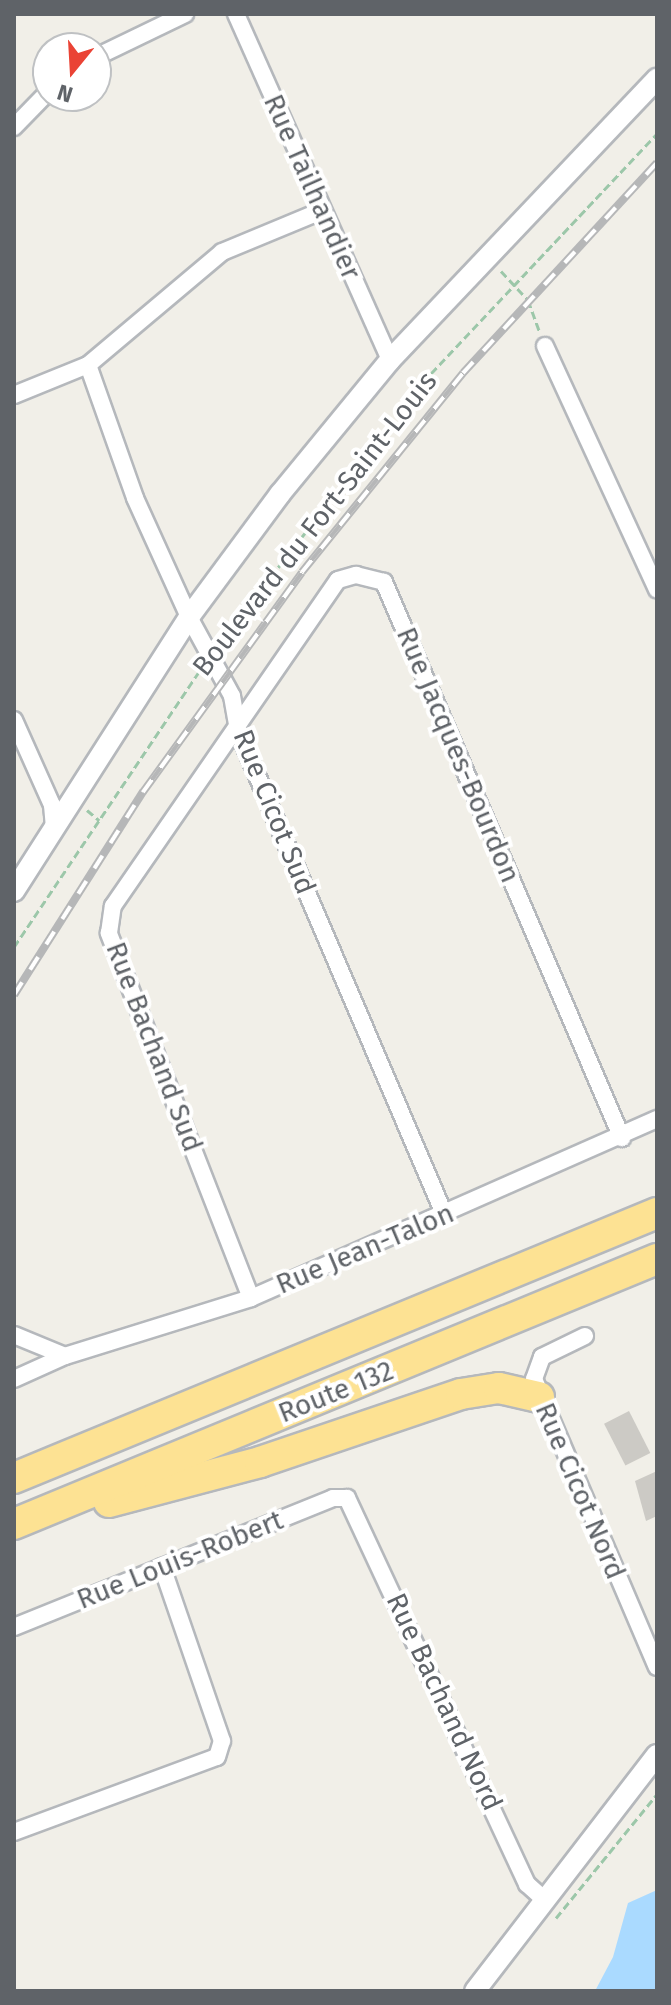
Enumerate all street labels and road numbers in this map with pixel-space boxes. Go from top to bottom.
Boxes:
street label: Rue Tailhandier [256,89,368,285]
street label: Boulevard du Fort-Saint-Louis [186,365,444,683]
street label: Rue Jacques-Bourdon [389,622,527,888]
street label: Rue Cicot Sud [226,725,322,899]
street label: Rue Bachand Sud [99,937,209,1157]
street label: Rue Jean-Talon [271,1196,459,1302]
street label: Route 132 [274,1354,398,1430]
street label: Rue Cicot Nord [528,1398,632,1584]
street label: Rue Louis-Robert [72,1503,288,1617]
street label: Rue Bachand Nord [379,1588,509,1816]

